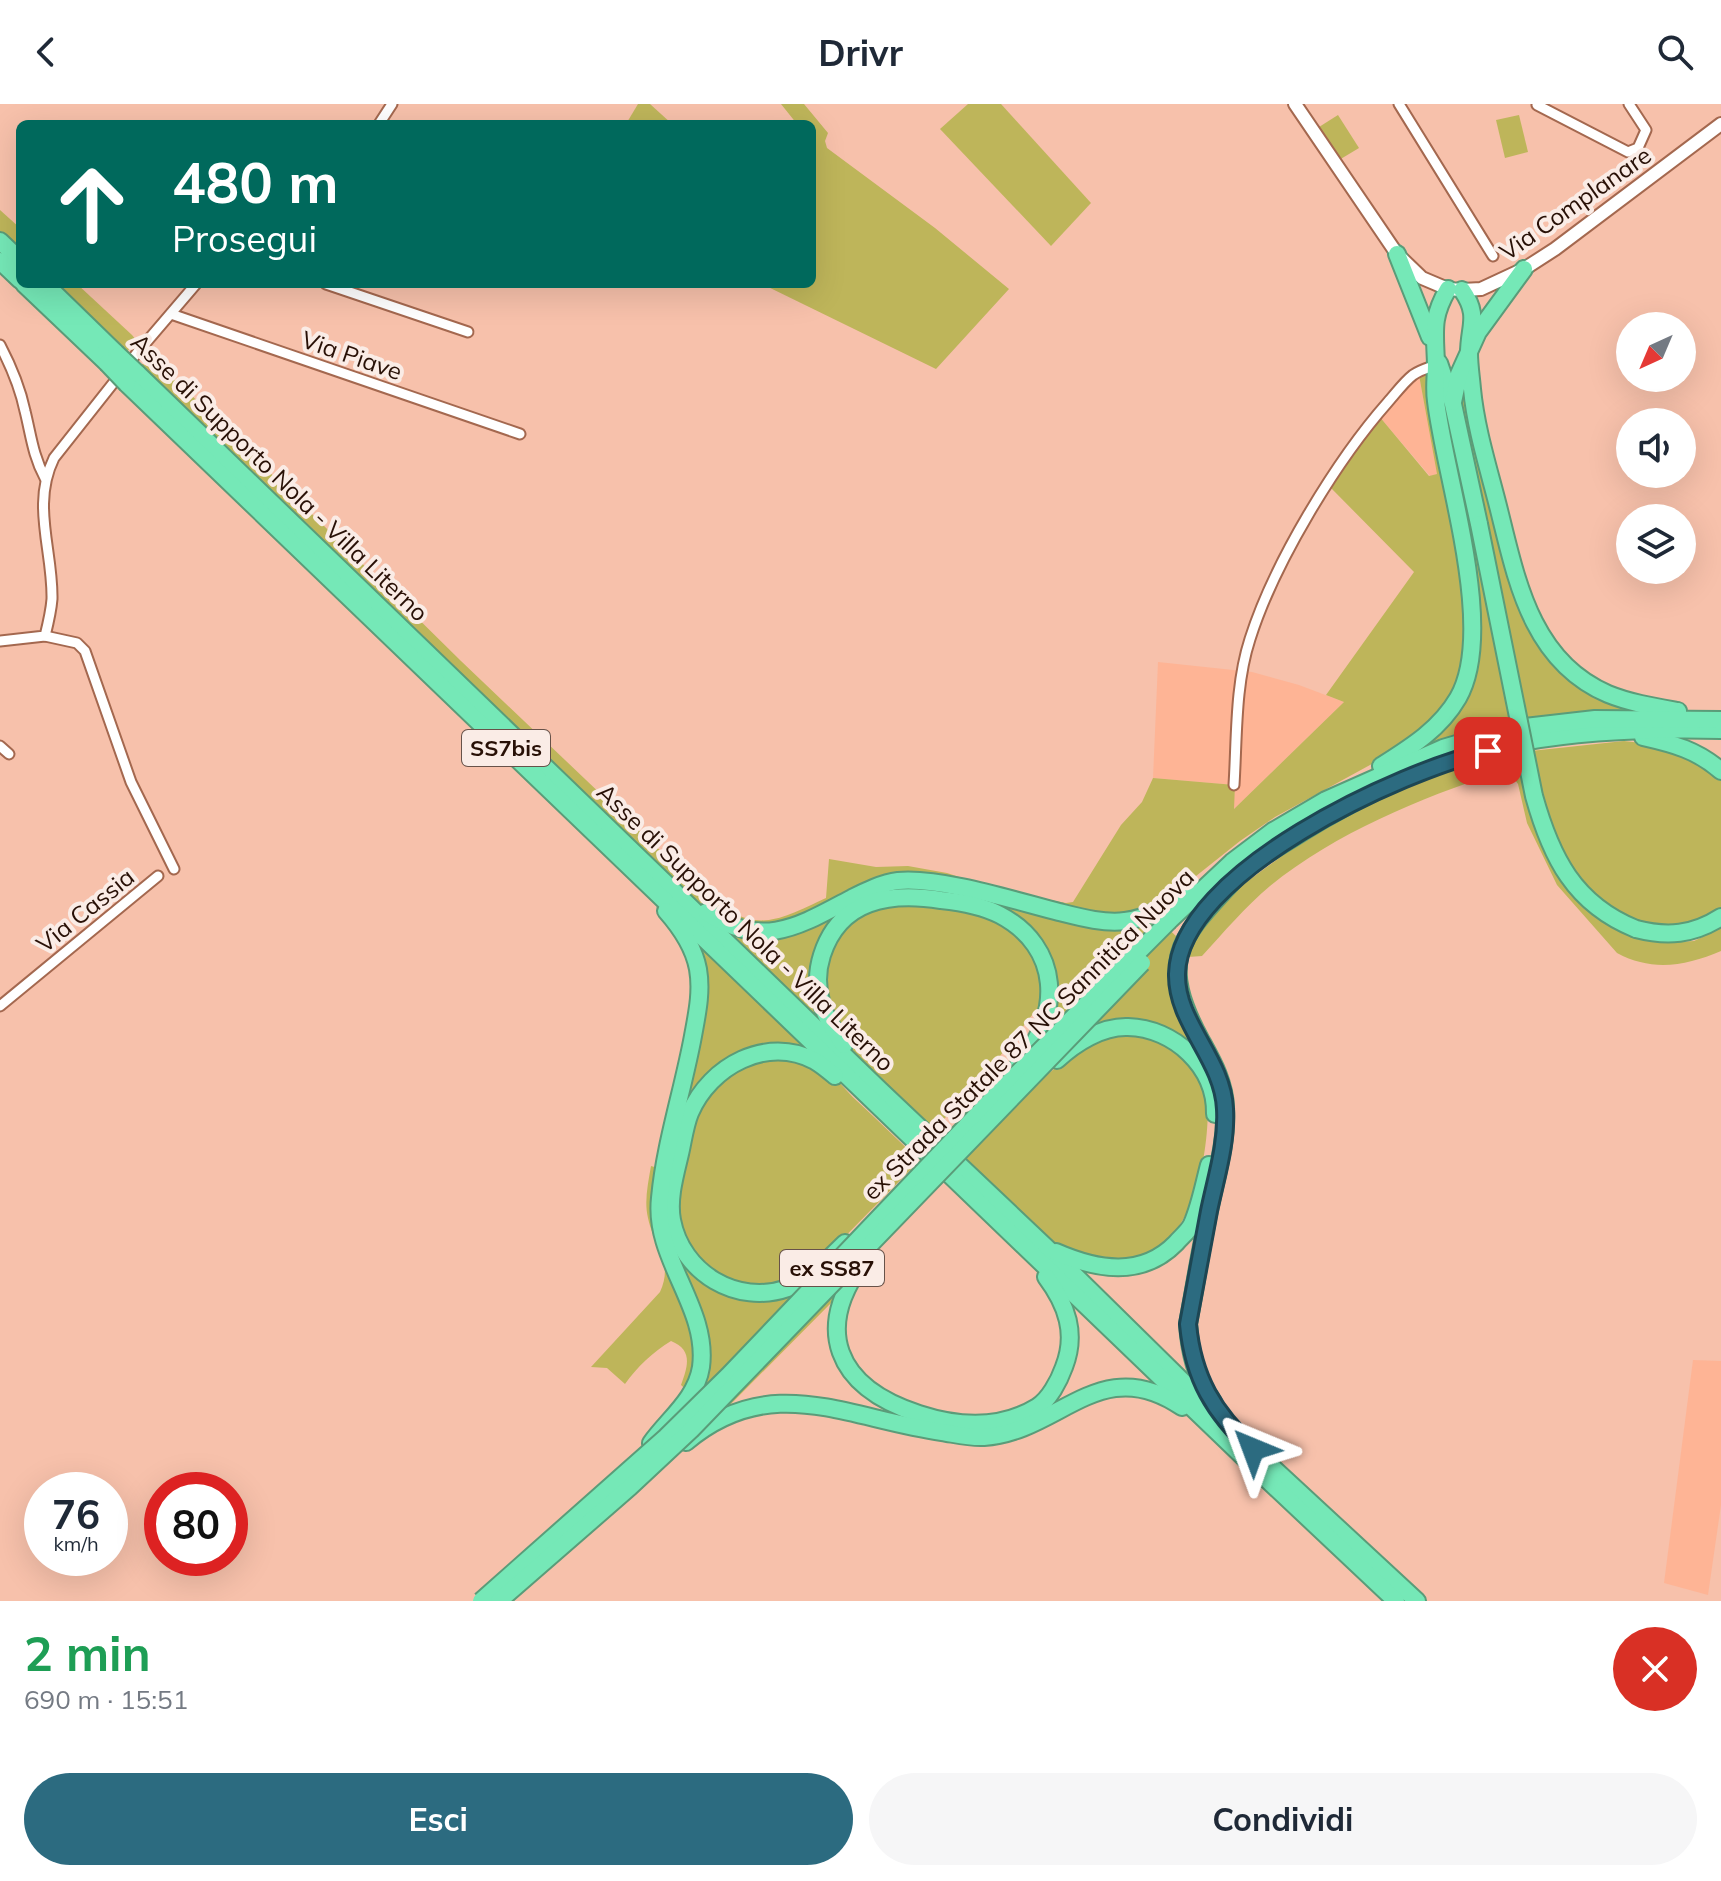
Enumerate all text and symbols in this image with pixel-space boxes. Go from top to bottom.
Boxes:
icon: back [24,30,68,74]
text: Drivr [818,30,903,75]
icon: search [1653,30,1697,74]
street label: Via Complanare [1493,140,1657,266]
text: 480 m [172,147,339,217]
icon: ahead [40,152,144,256]
text: Prosegui [172,216,317,261]
north arrow [1616,312,1696,392]
map controls [1616,312,1696,584]
street label: Via Piave [298,324,406,386]
street label: Asse di Supporto Nola - Villa Literno [125,327,435,627]
button: sound [1616,408,1696,488]
button: layers [1616,504,1696,584]
pin [1454,717,1522,785]
icon: arrive [1466,729,1510,773]
road number: SS7bis [462,730,550,766]
street label: Asse di Supporto Nola - Villa Literno [591,777,901,1077]
street label: Via Cassia [30,861,140,959]
street label: ex Strada Statale 87 NC Sannitica Nuova [856,862,1200,1206]
road number: ex SS87 [780,1250,884,1286]
position arrow [1211,1407,1295,1491]
speed limit sign: 80 [144,1472,248,1576]
text: 76 [52,1489,100,1539]
text: km/h [53,1531,99,1556]
text: 2 min [24,1623,151,1683]
button: close [1613,1627,1697,1711]
text: 690 m · 15:51 [24,1683,188,1716]
button: Esci [24,1773,853,1865]
button: Condividi [869,1773,1697,1865]

